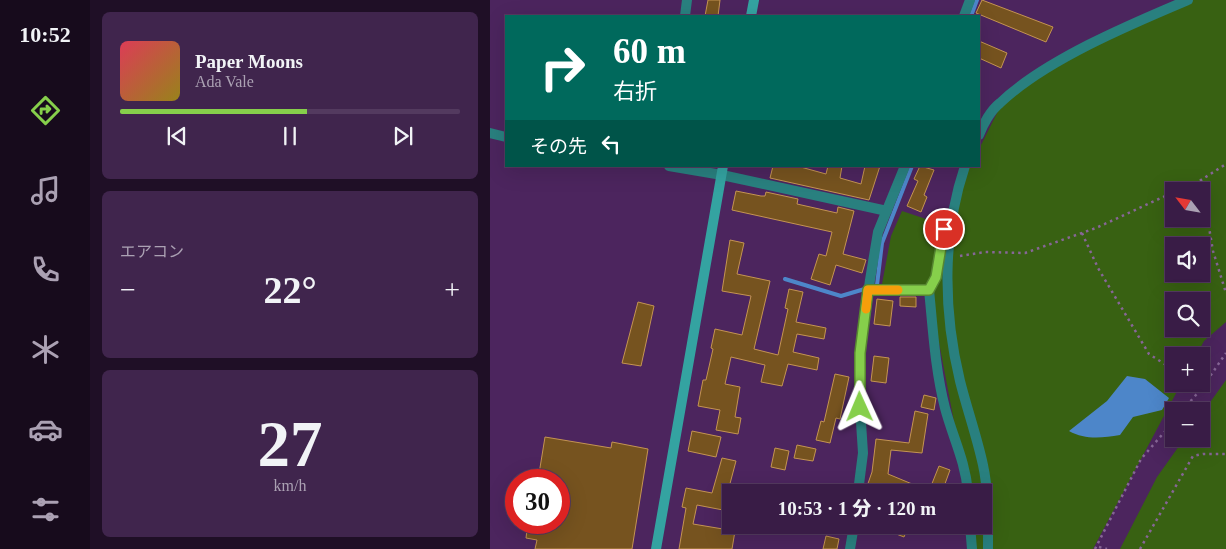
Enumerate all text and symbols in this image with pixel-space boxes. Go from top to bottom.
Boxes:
text: 10:52 [19,22,71,47]
text: 60 m [613,32,686,71]
icon: right [530,35,595,100]
text: Paper Moons [195,51,303,72]
text: Ada Vale [195,73,254,90]
text: 右折 [613,79,657,104]
icon: directions [28,93,63,128]
icon: previous [163,122,191,150]
icon: pause [276,122,304,150]
icon: next [389,122,417,150]
icon: left [597,130,625,158]
text: その先 [530,136,587,157]
icon: music [28,173,63,208]
north arrow [1165,182,1210,228]
map controls [1165,182,1210,447]
pin [923,208,965,250]
icon: arrive [930,215,958,243]
button: sound [1165,237,1210,282]
text: エアコン [120,243,184,260]
icon: phone [28,252,63,287]
text: 22° [263,269,317,311]
text: − [120,274,136,305]
text: + [444,274,460,305]
button: search [1165,292,1210,337]
icon: climate [28,332,63,367]
button: + [1165,347,1210,392]
position arrow [833,380,885,432]
button: − [1165,402,1210,447]
text: 27 [258,408,323,480]
icon: car [28,412,63,447]
speed limit sign: 30 [505,469,570,534]
text: km/h [274,477,306,494]
icon: filters [28,492,63,527]
text: 10:53 · 1 分 · 120 m [778,498,936,519]

